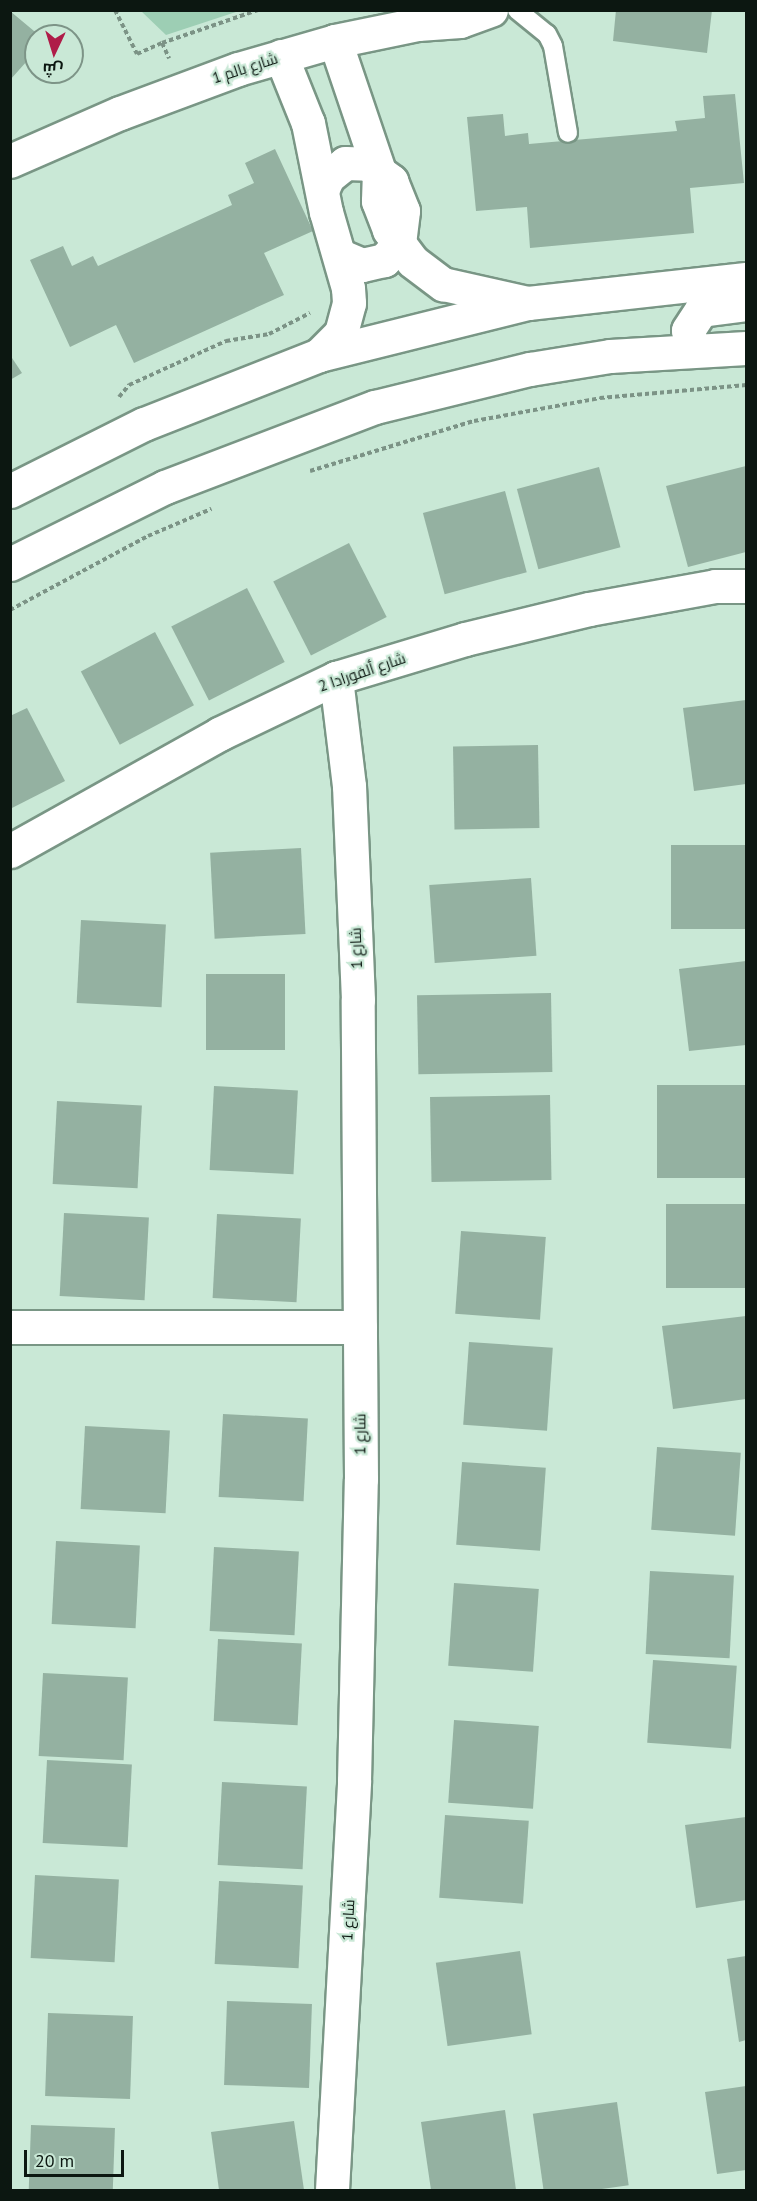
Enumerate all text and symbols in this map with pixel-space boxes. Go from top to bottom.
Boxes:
north arrow [24,24,84,84]
street label: شارع بالم 1 [210,49,280,87]
text: ش [42,59,64,81]
street label: شارع ألفورادا 2 [316,649,408,695]
street label: شارع 1 [346,927,366,969]
street label: شارع 1 [351,1413,369,1455]
street label: شارع 1 [338,1899,358,1941]
scale bar [27,2138,128,2176]
text: 20 m [35,2149,74,2172]

